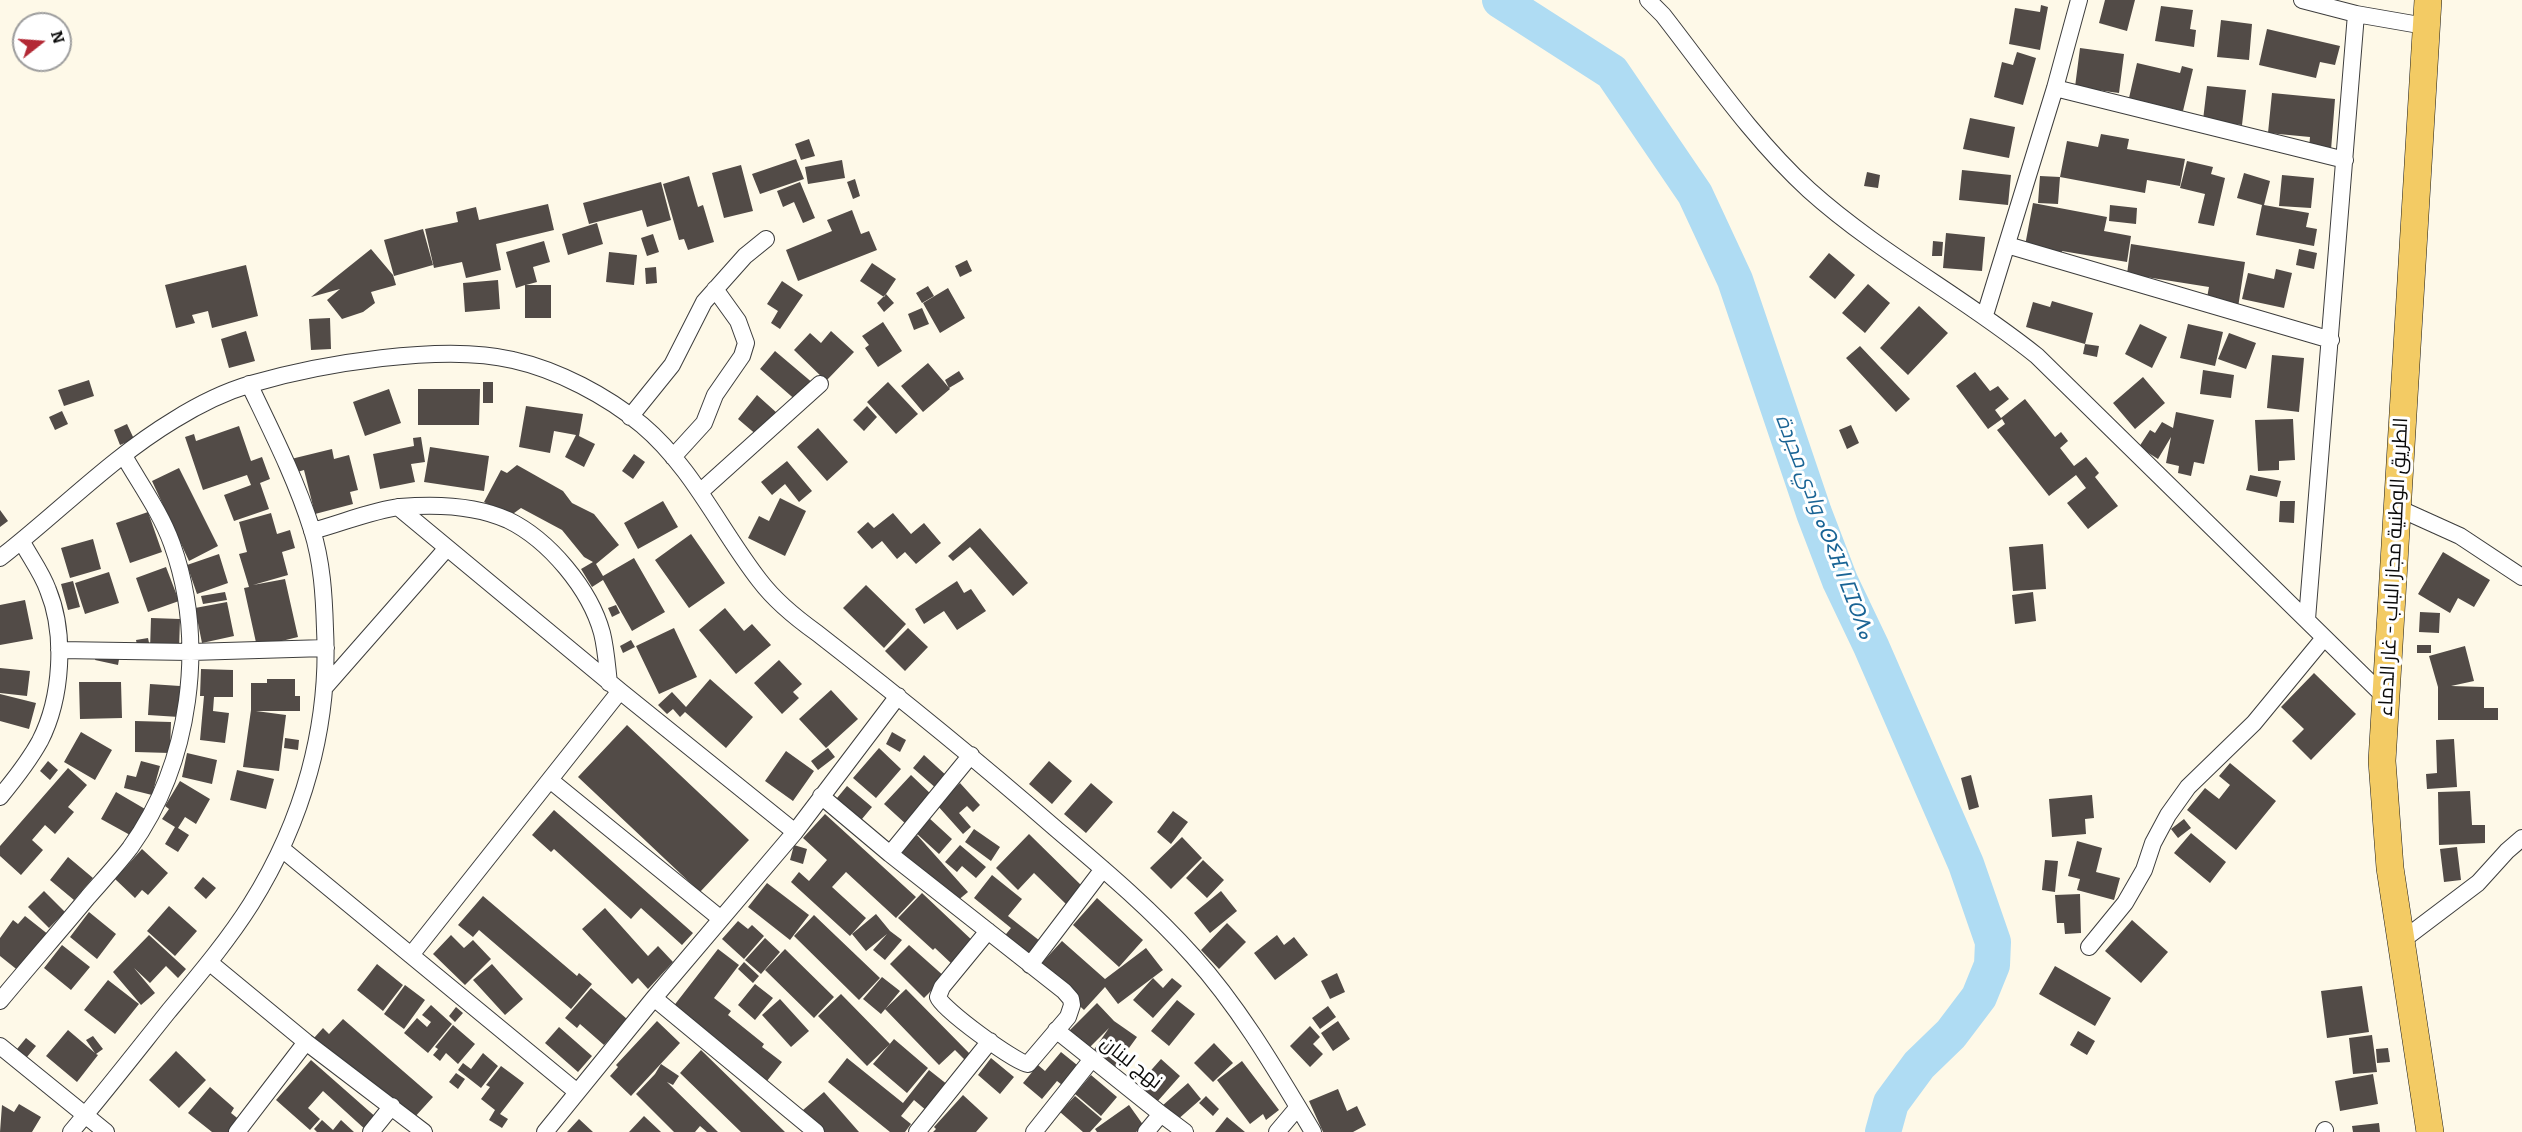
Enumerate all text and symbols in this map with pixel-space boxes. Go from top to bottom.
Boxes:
north arrow [12,12,72,72]
text: N [47,28,69,46]
water label: وادي مجردة ⴰⵙⵉⴼ ⵏ ⵎⵊⵔⴷⴰ [1770,411,1878,643]
street label: الطريق الوطنية مجاز الباب - غار الدماء [2374,417,2414,717]
street label: نهج لبنان [1095,1032,1167,1094]

